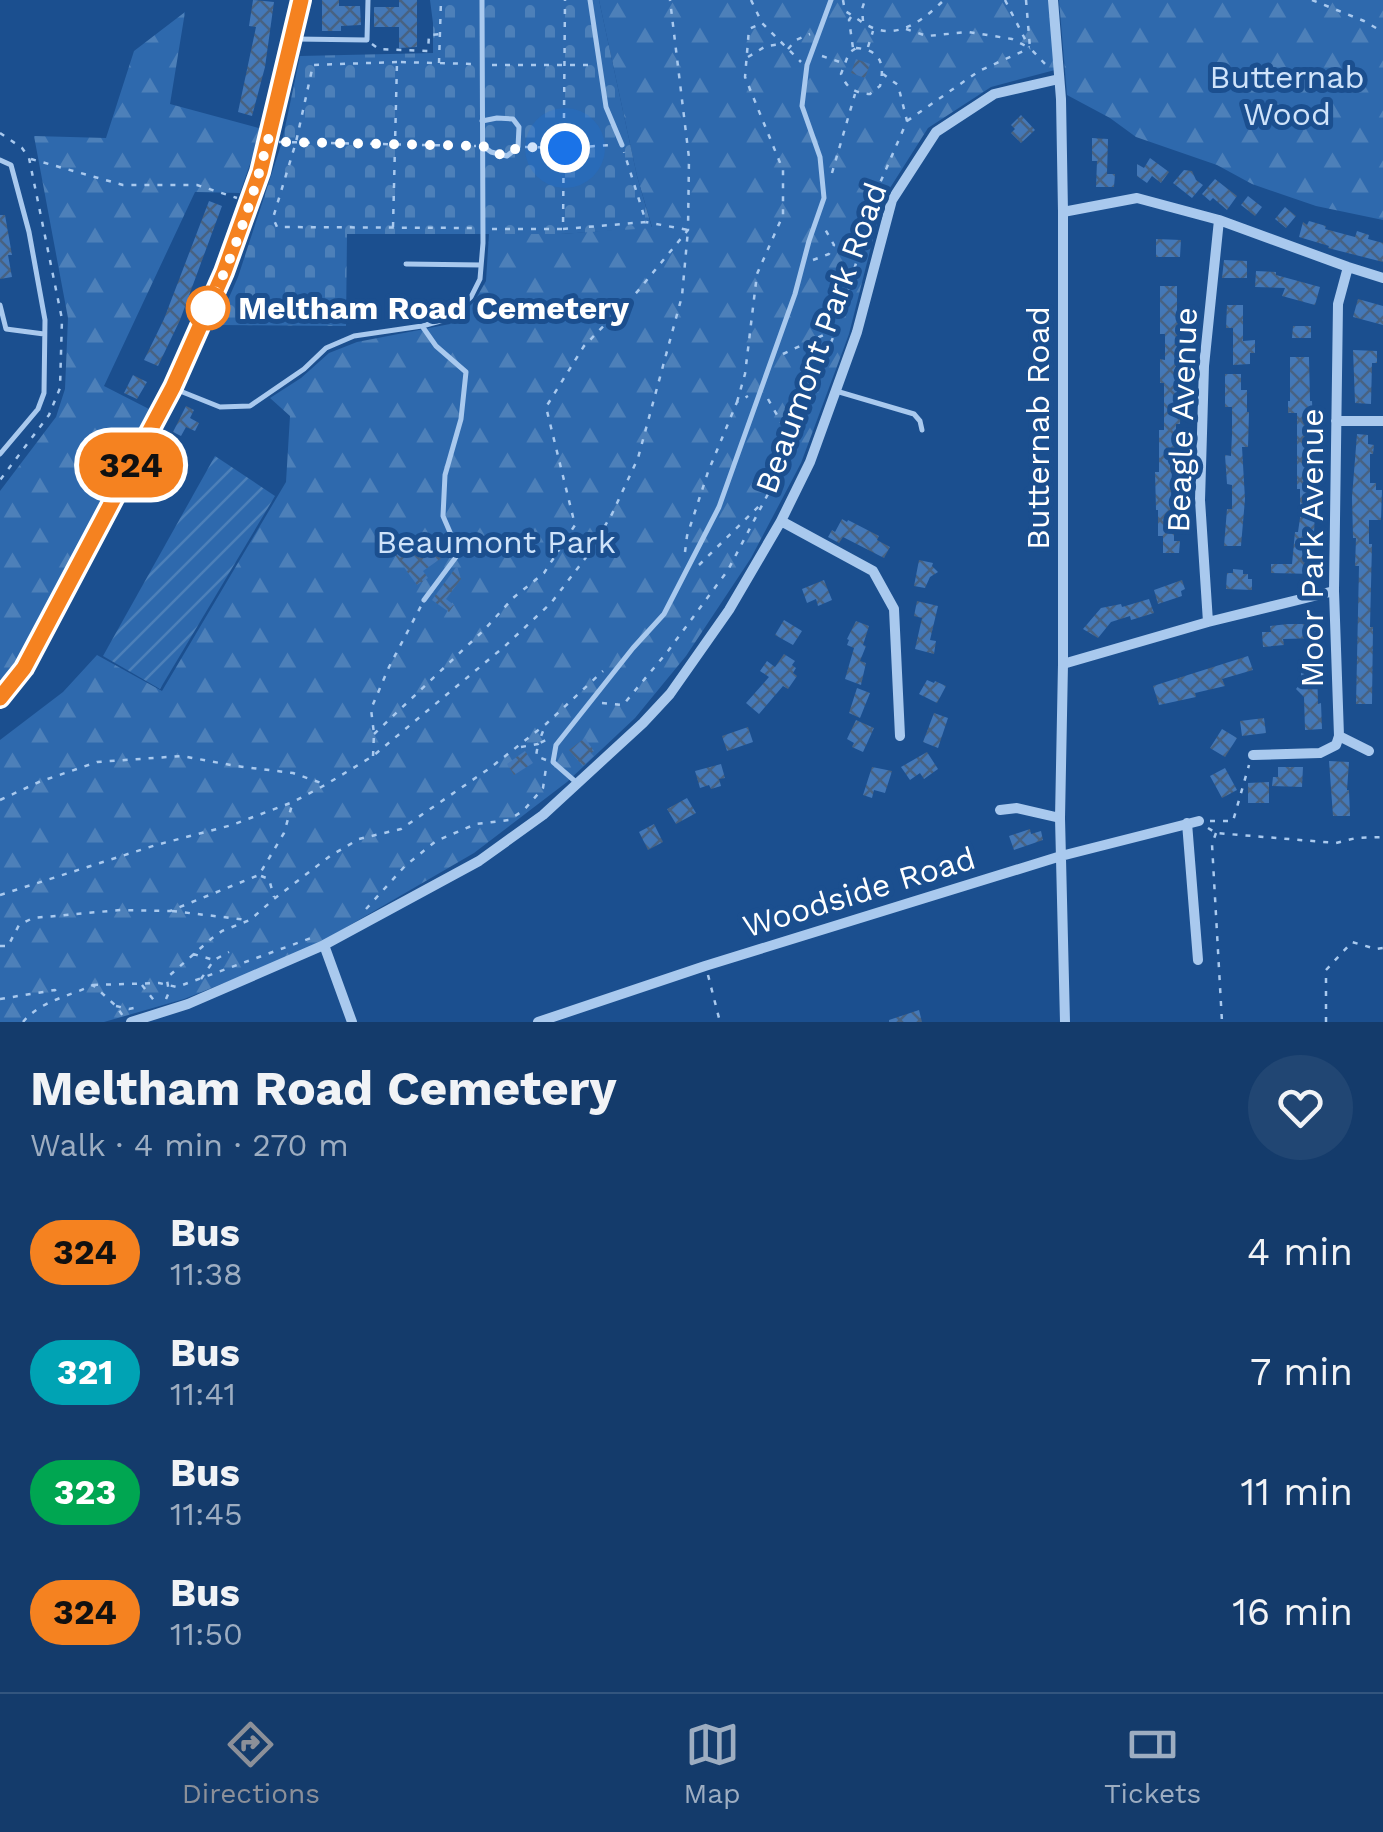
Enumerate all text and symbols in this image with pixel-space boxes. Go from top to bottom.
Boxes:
park label: Butternab Wood [1210,58,1364,133]
your location [540,123,590,173]
street label: Beaumont Park Road [747,177,895,499]
marker: Meltham Road Cemetery [187,287,229,329]
place label: Meltham Road Cemetery [238,289,630,327]
street label: Butternab Road [1019,306,1057,550]
street label: Beagle Avenue [1159,307,1205,533]
street label: Moor Park Avenue [1293,408,1331,688]
line badge: 324 [74,432,188,498]
text: 324 [99,444,163,486]
park label: Beaumont Park [376,523,616,561]
street label: Woodside Road [738,839,980,945]
button: heart [1248,1055,1353,1160]
text: Meltham Road Cemetery [30,1060,617,1117]
text: Walk · 4 min · 270 m [30,1126,349,1164]
text: Bus [170,1211,240,1255]
text: 4 min [1247,1230,1353,1274]
text: 324 [53,1231,117,1273]
text: 11:38 [170,1255,243,1293]
text: Bus [170,1331,240,1375]
text: 7 min [1250,1350,1353,1394]
text: 321 [57,1351,113,1393]
text: 11:41 [170,1375,236,1413]
text: Bus [170,1451,240,1495]
text: 11 min [1241,1470,1353,1514]
text: 323 [54,1471,116,1513]
text: 11:45 [170,1495,243,1533]
text: Bus [170,1571,240,1615]
text: 16 min [1232,1590,1353,1634]
text: 324 [53,1591,117,1633]
text: 11:50 [170,1615,243,1653]
tab: Directions [182,1717,320,1810]
tab: Map [684,1717,741,1810]
tab: Tickets [1104,1717,1201,1810]

